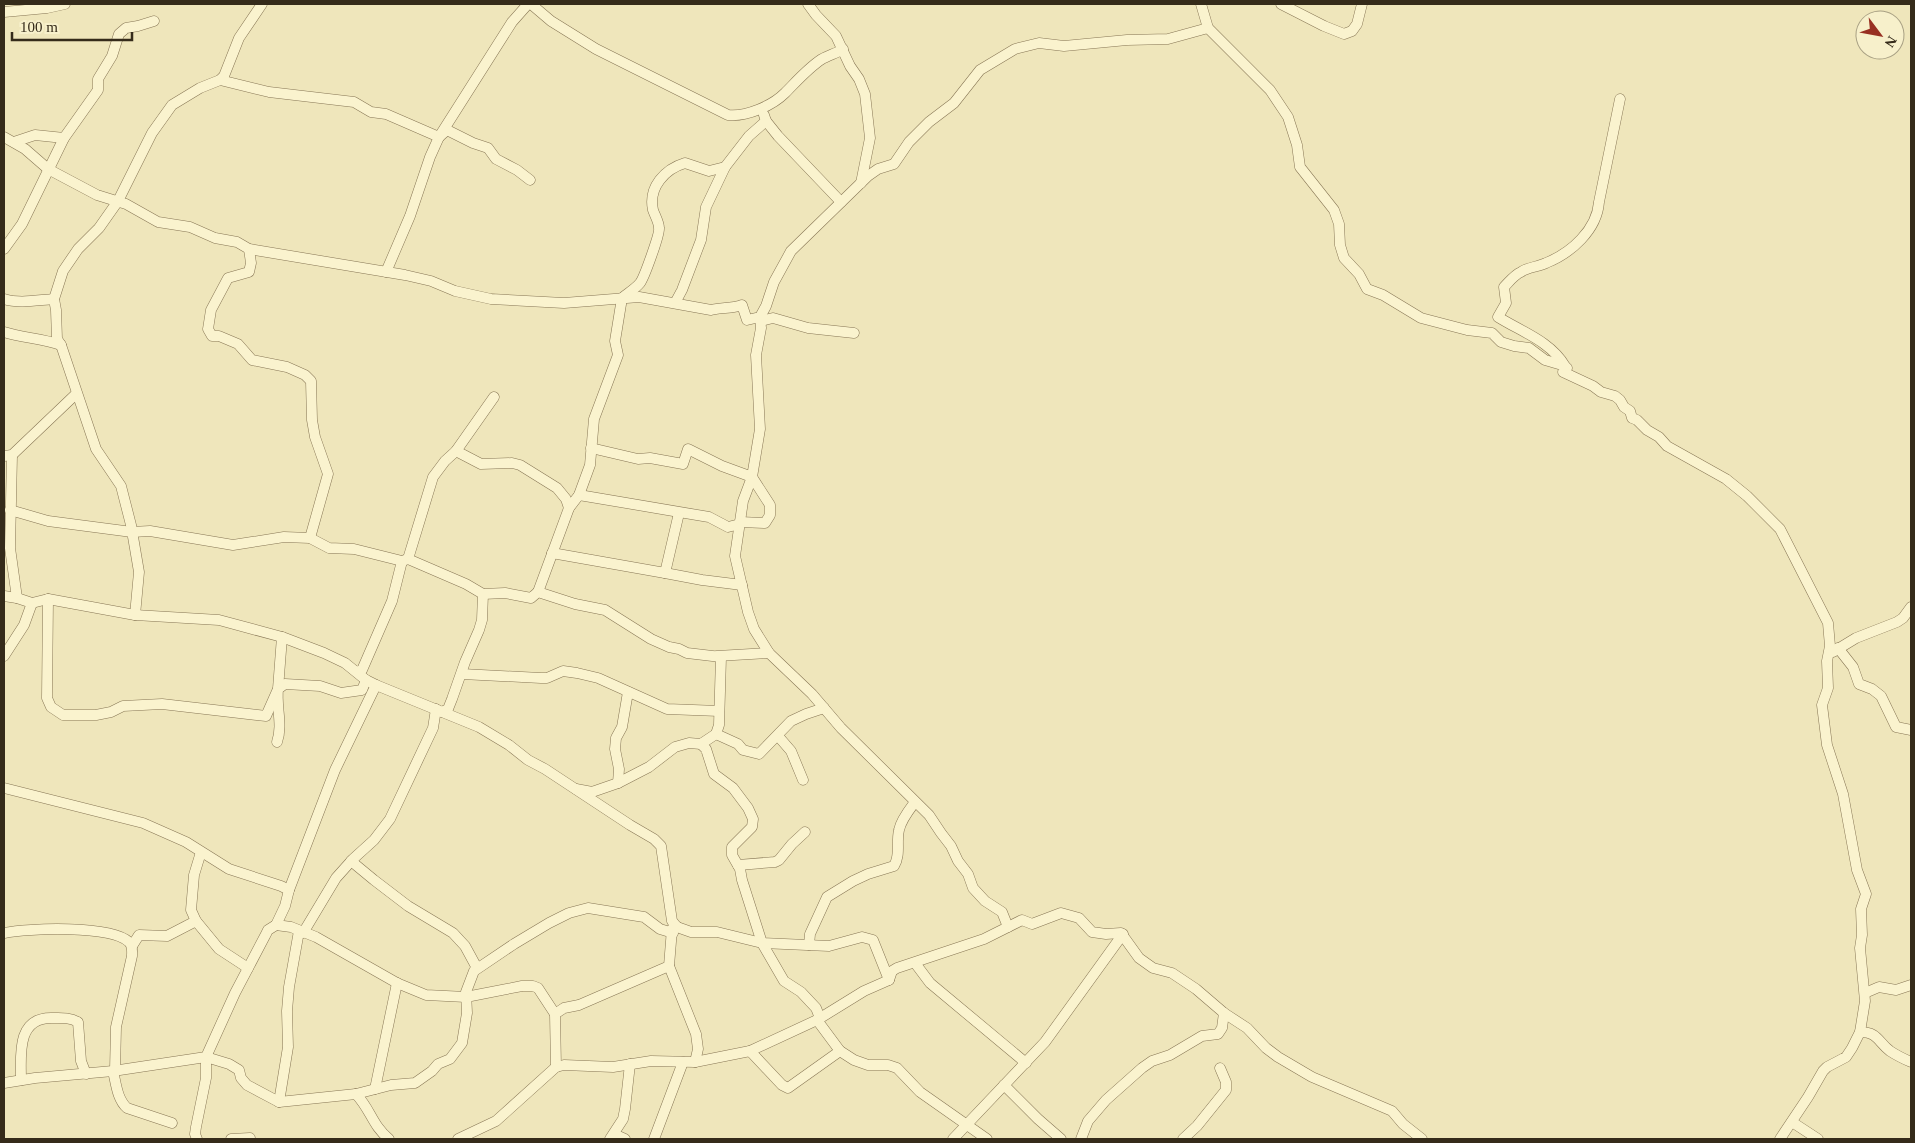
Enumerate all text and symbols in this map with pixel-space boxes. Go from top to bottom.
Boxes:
scale bar [12,10,132,42]
north arrow [1855,10,1905,60]
text: 100 m [20,19,58,35]
text: N [1882,33,1900,50]

